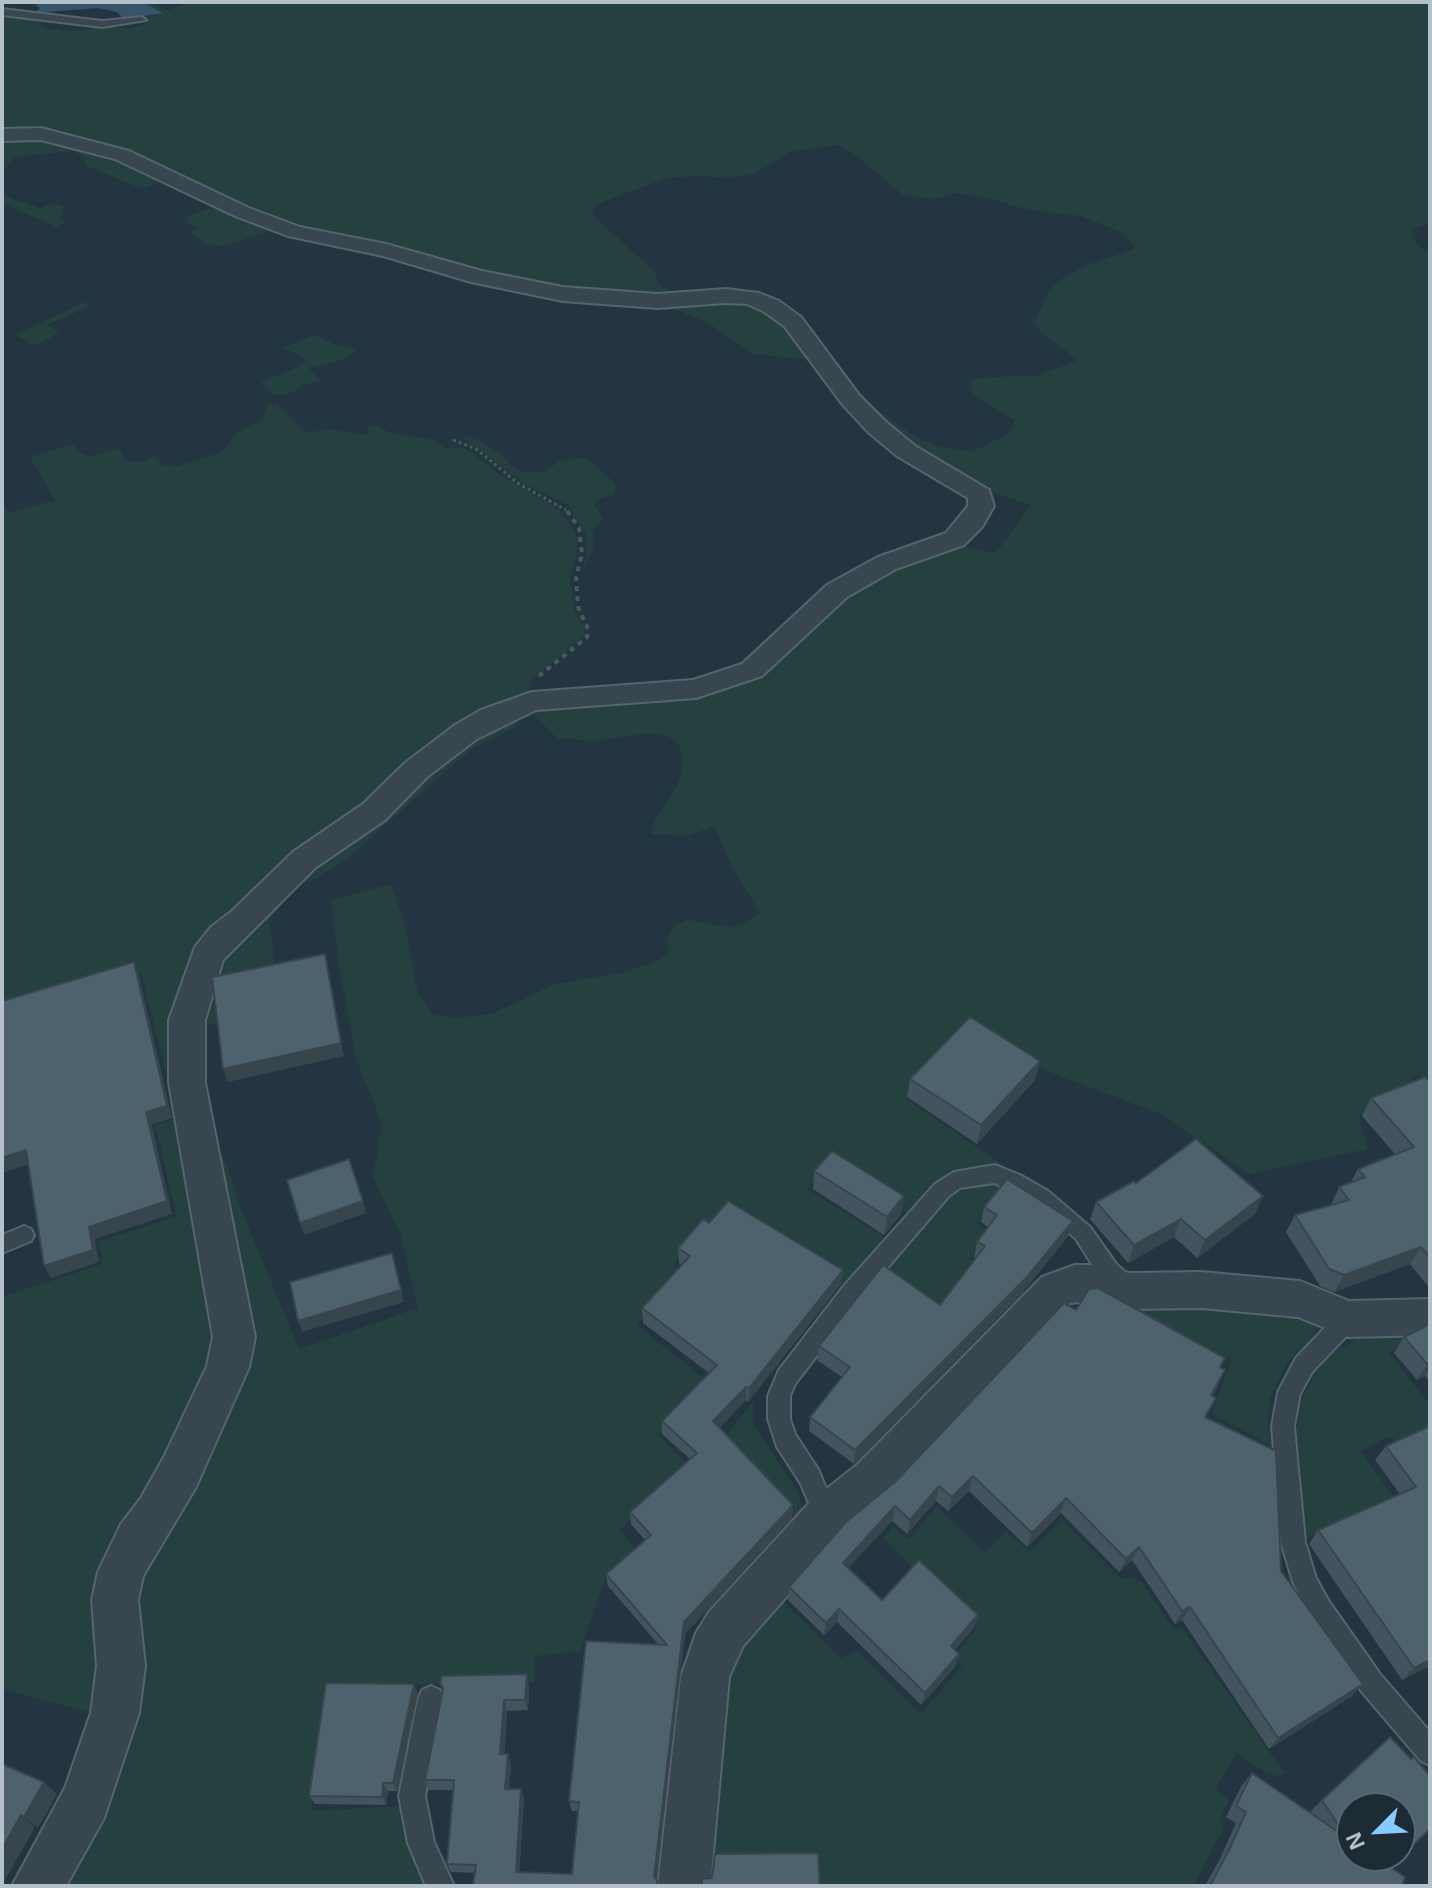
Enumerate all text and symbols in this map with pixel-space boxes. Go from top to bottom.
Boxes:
north arrow [1336,1792,1416,1872]
text: N [1341,1829,1370,1854]

